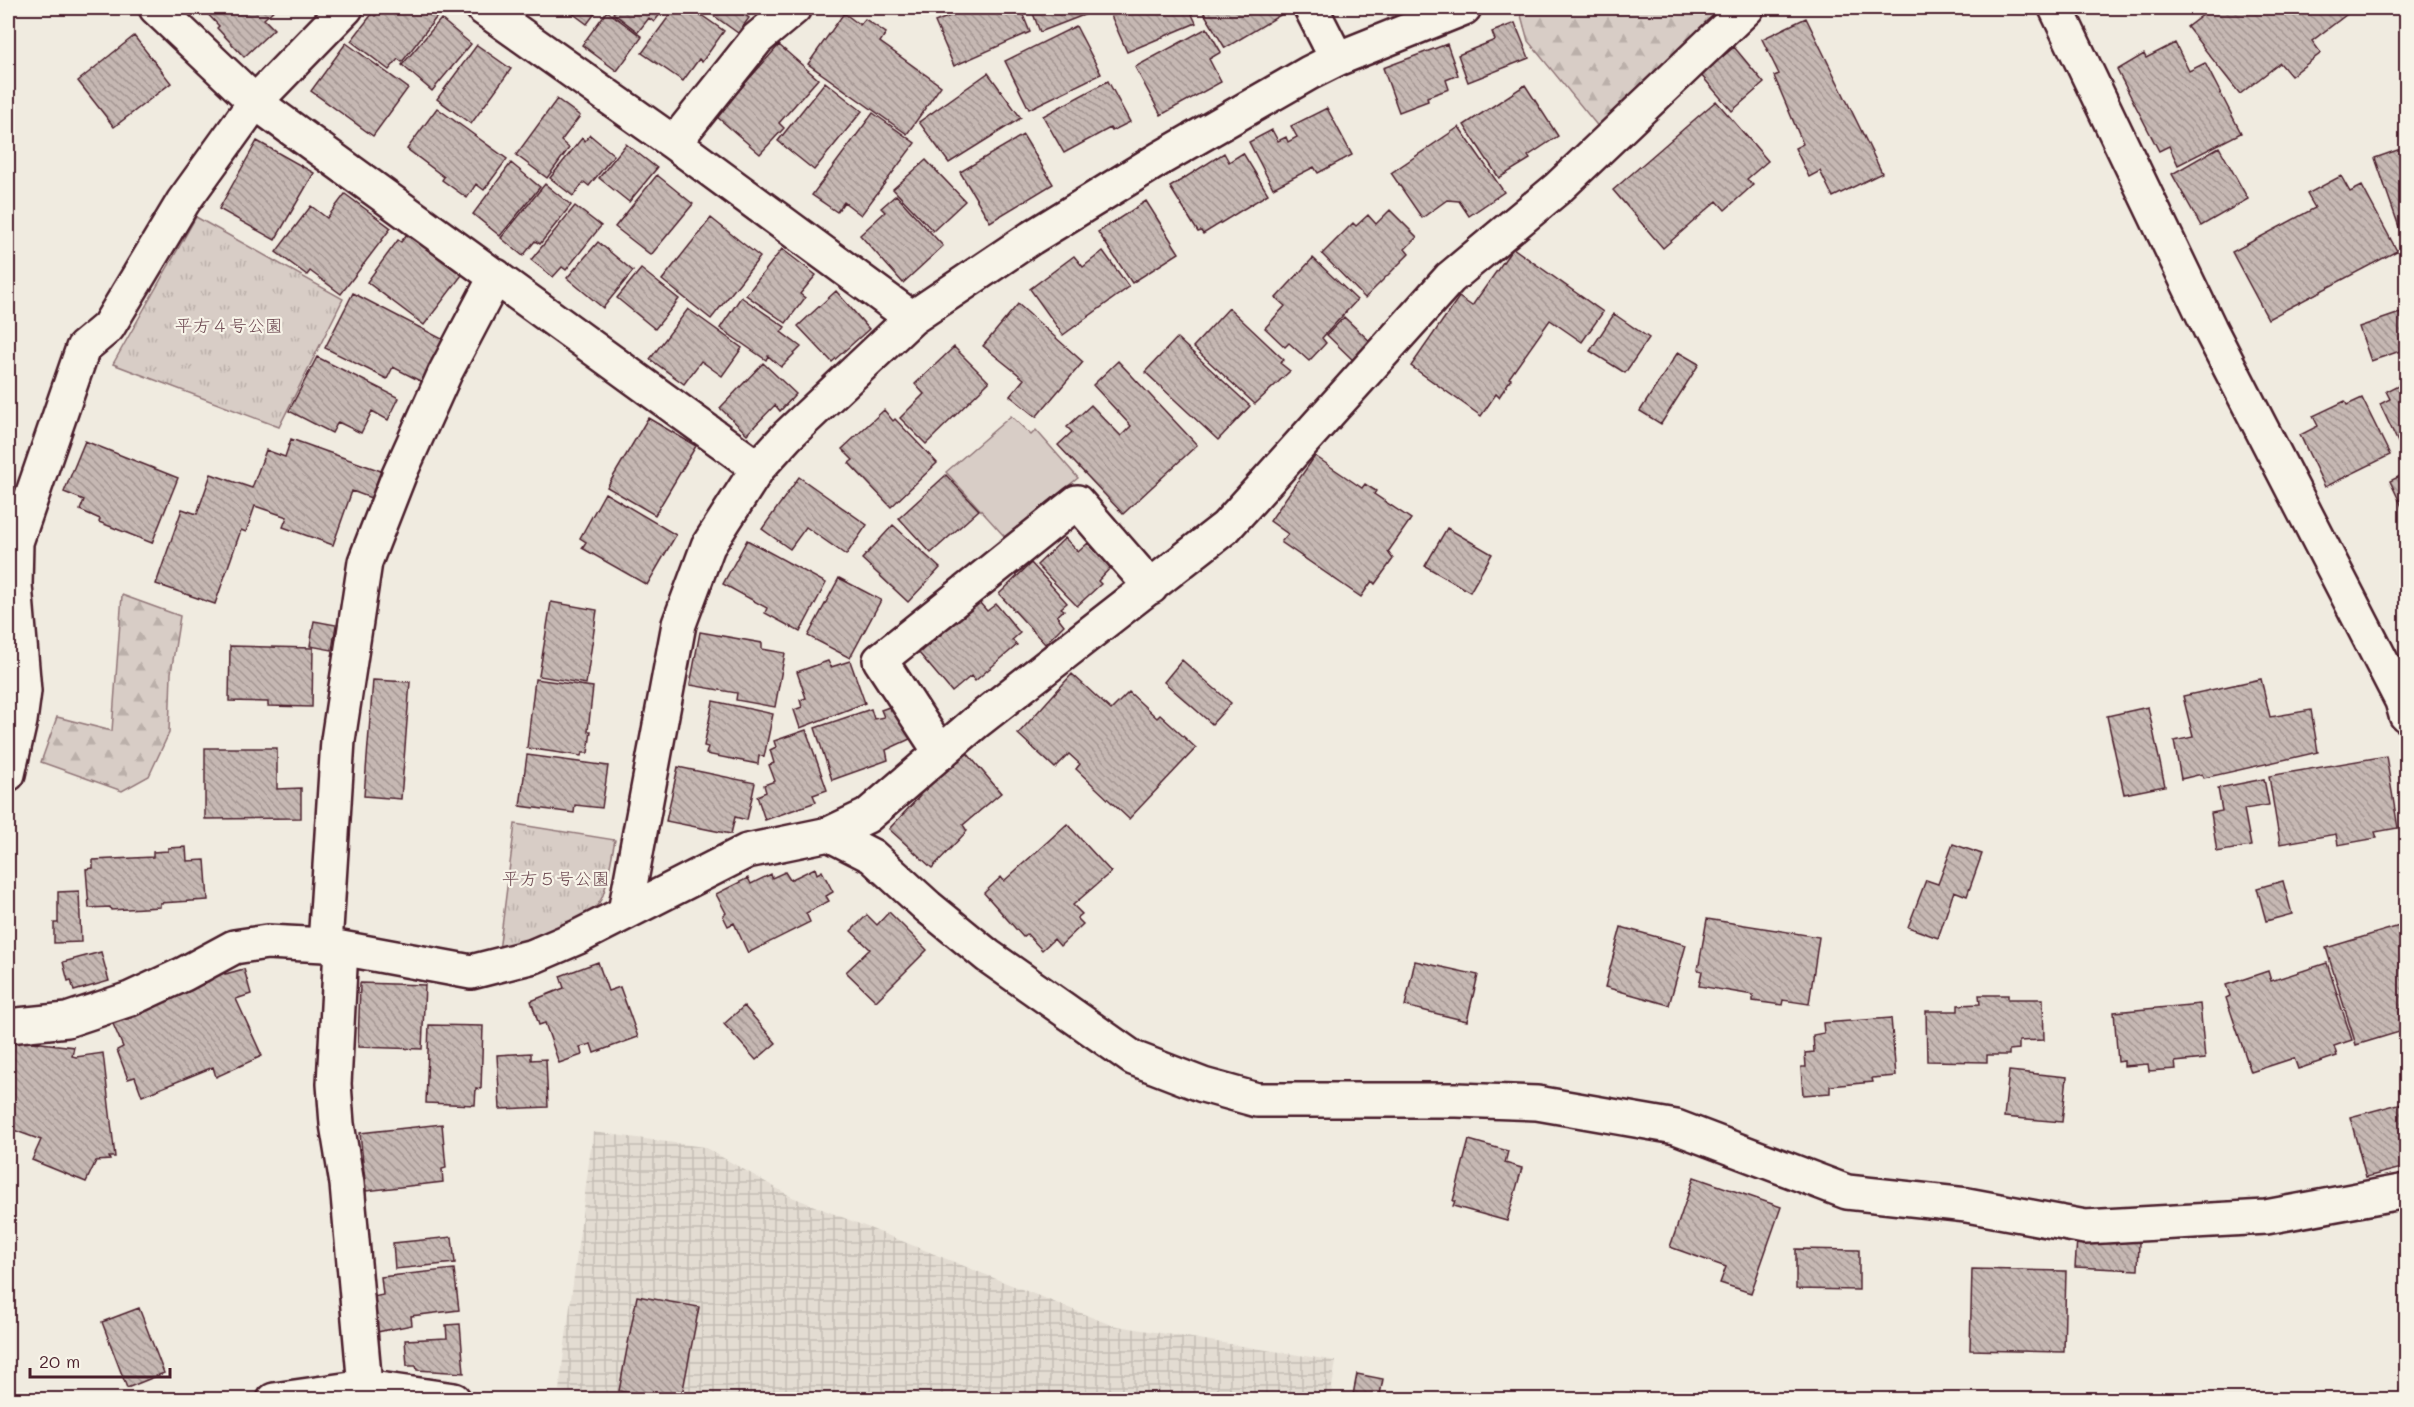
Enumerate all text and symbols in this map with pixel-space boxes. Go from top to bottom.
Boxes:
park label: 平方４号公園 [175,313,283,337]
park label: 平方５号公園 [502,866,610,890]
scale bar [30,1341,170,1379]
text: 20 m [39,1349,80,1373]

